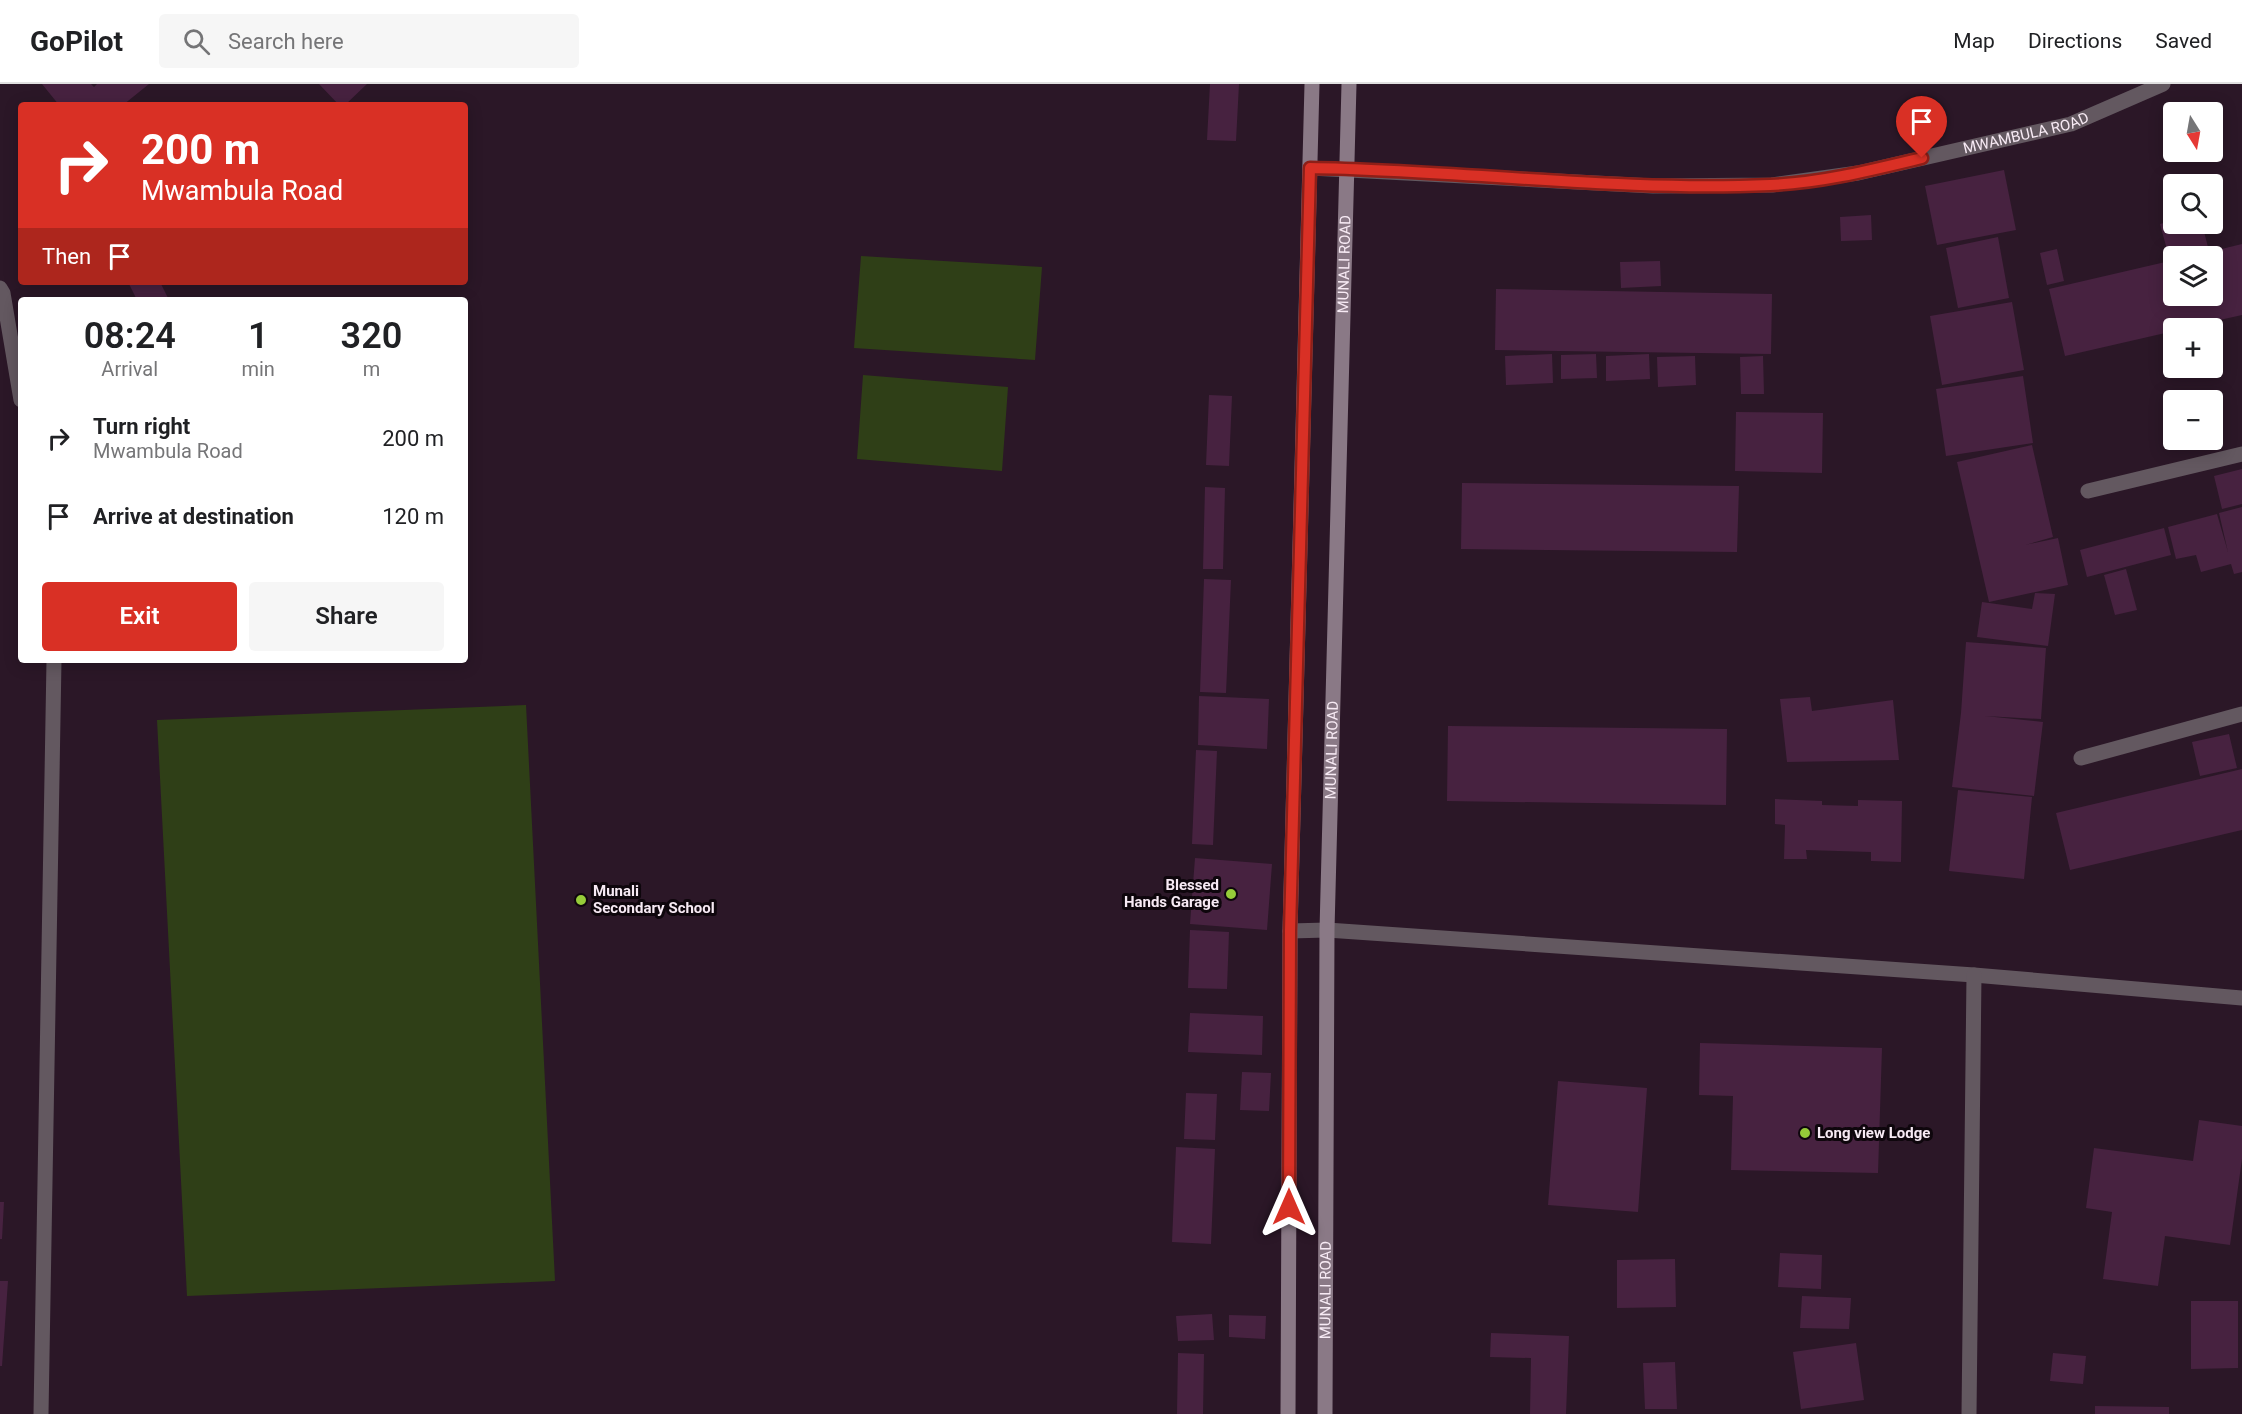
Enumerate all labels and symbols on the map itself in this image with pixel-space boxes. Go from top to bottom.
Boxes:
pin [1896,96,1947,158]
north arrow [2163,102,2223,162]
street label: MWAMBULA ROAD [1961,108,2092,158]
street label: MUNALI ROAD [1334,215,1355,314]
street label: MUNALI ROAD [1321,701,1342,800]
place label: Blessed Hands Garage [1124,876,1219,911]
place label: Munali Secondary School [593,882,715,917]
marker: Blessed Hands Garage [1224,887,1238,901]
marker: Munali Secondary School [574,893,588,907]
place label: Long view Lodge [1817,1124,1930,1142]
marker: Long view Lodge [1798,1126,1812,1140]
position arrow [1257,1175,1321,1239]
street label: MUNALI ROAD [1316,1241,1335,1339]

